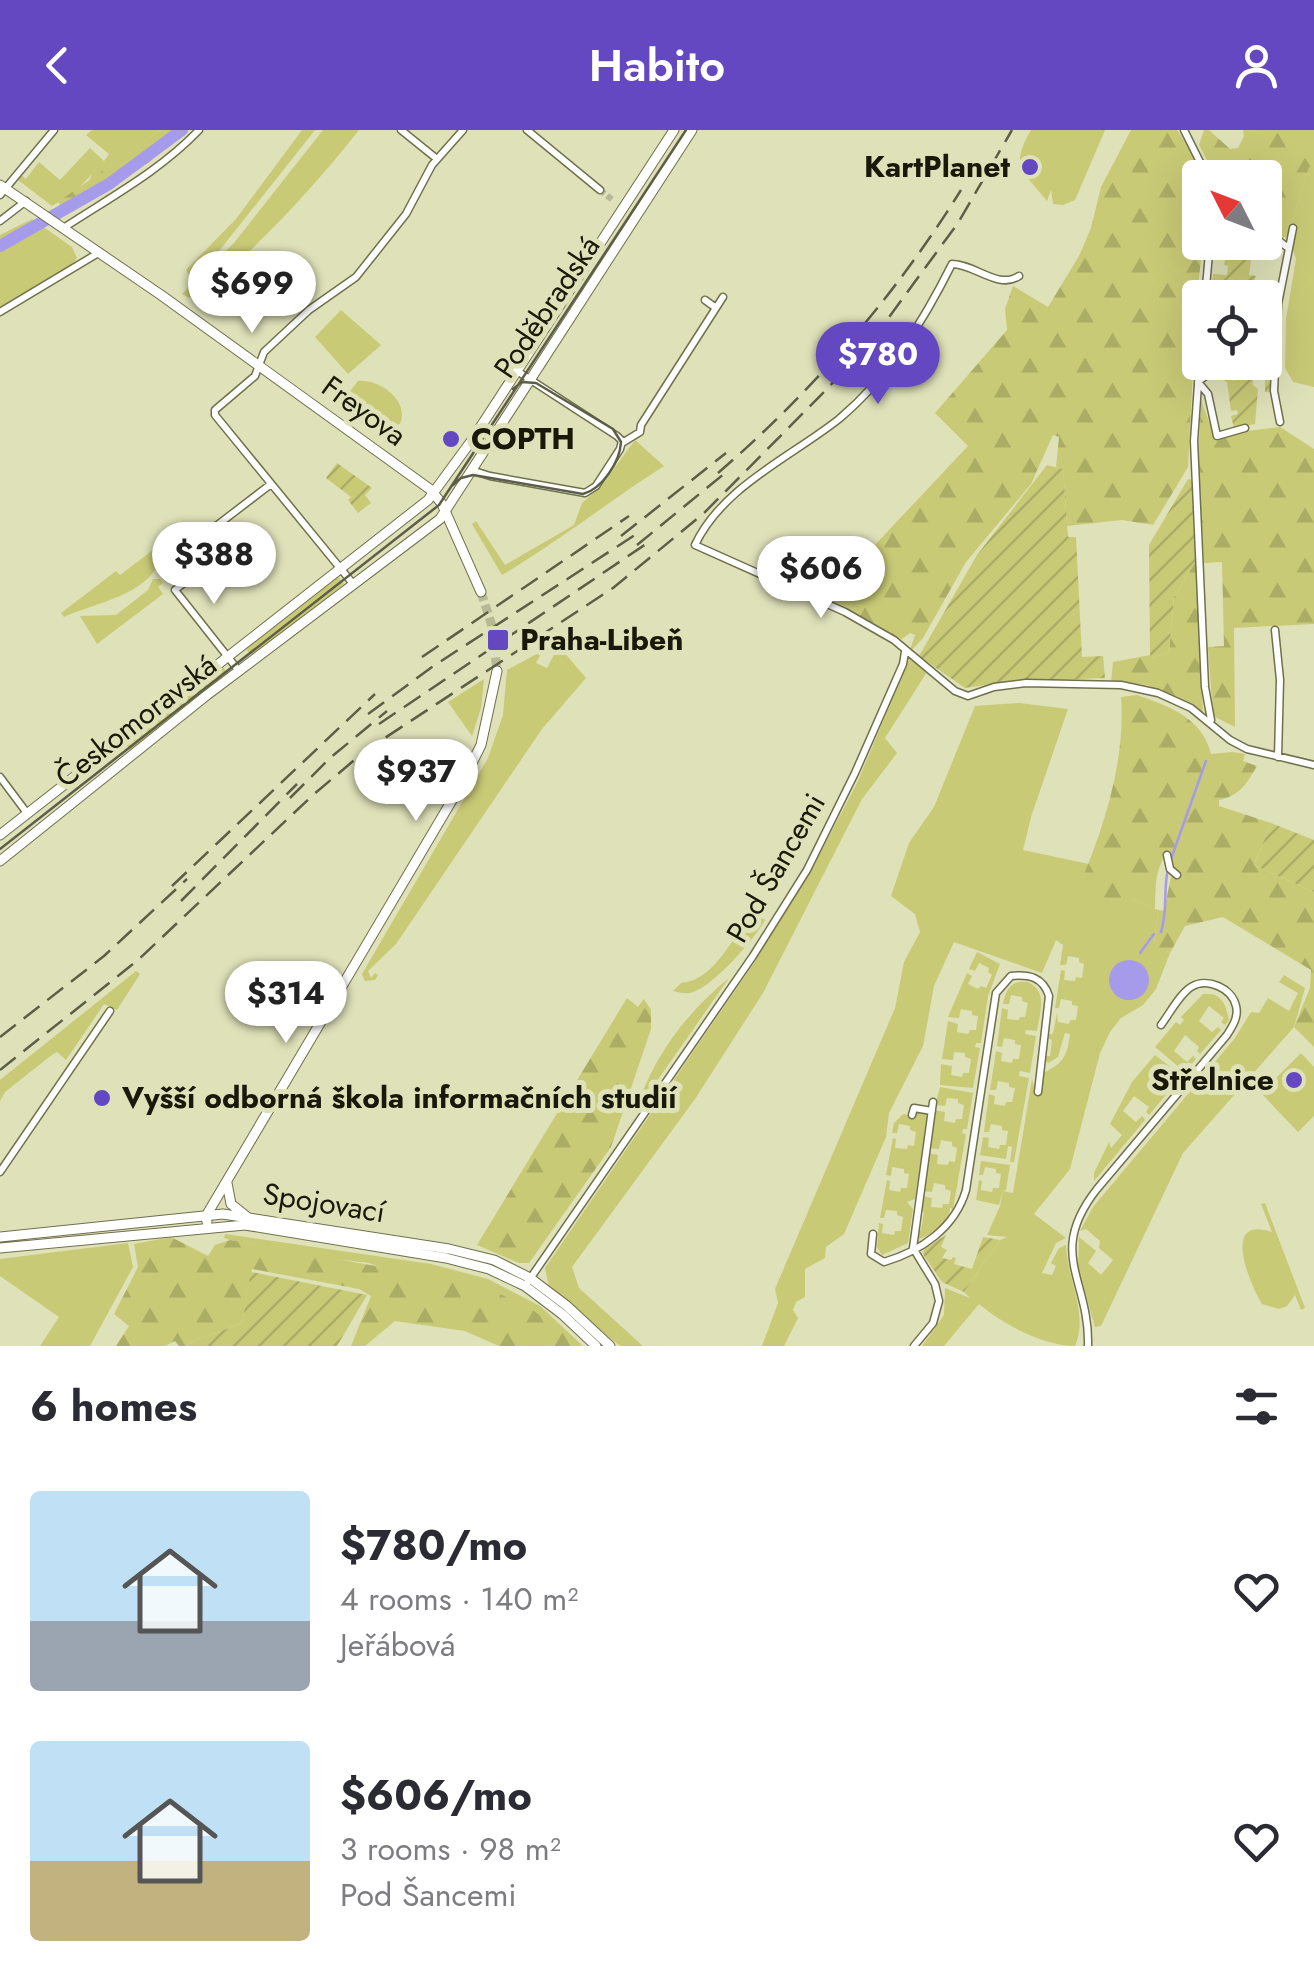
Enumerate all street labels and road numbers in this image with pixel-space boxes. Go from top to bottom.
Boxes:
street label: Poděbradská [483,227,610,386]
street label: Freyova [313,365,416,456]
street label: Českomoravská [46,644,226,797]
street label: Pod Šancemi [716,785,836,950]
street label: Spojovací [260,1172,389,1234]

